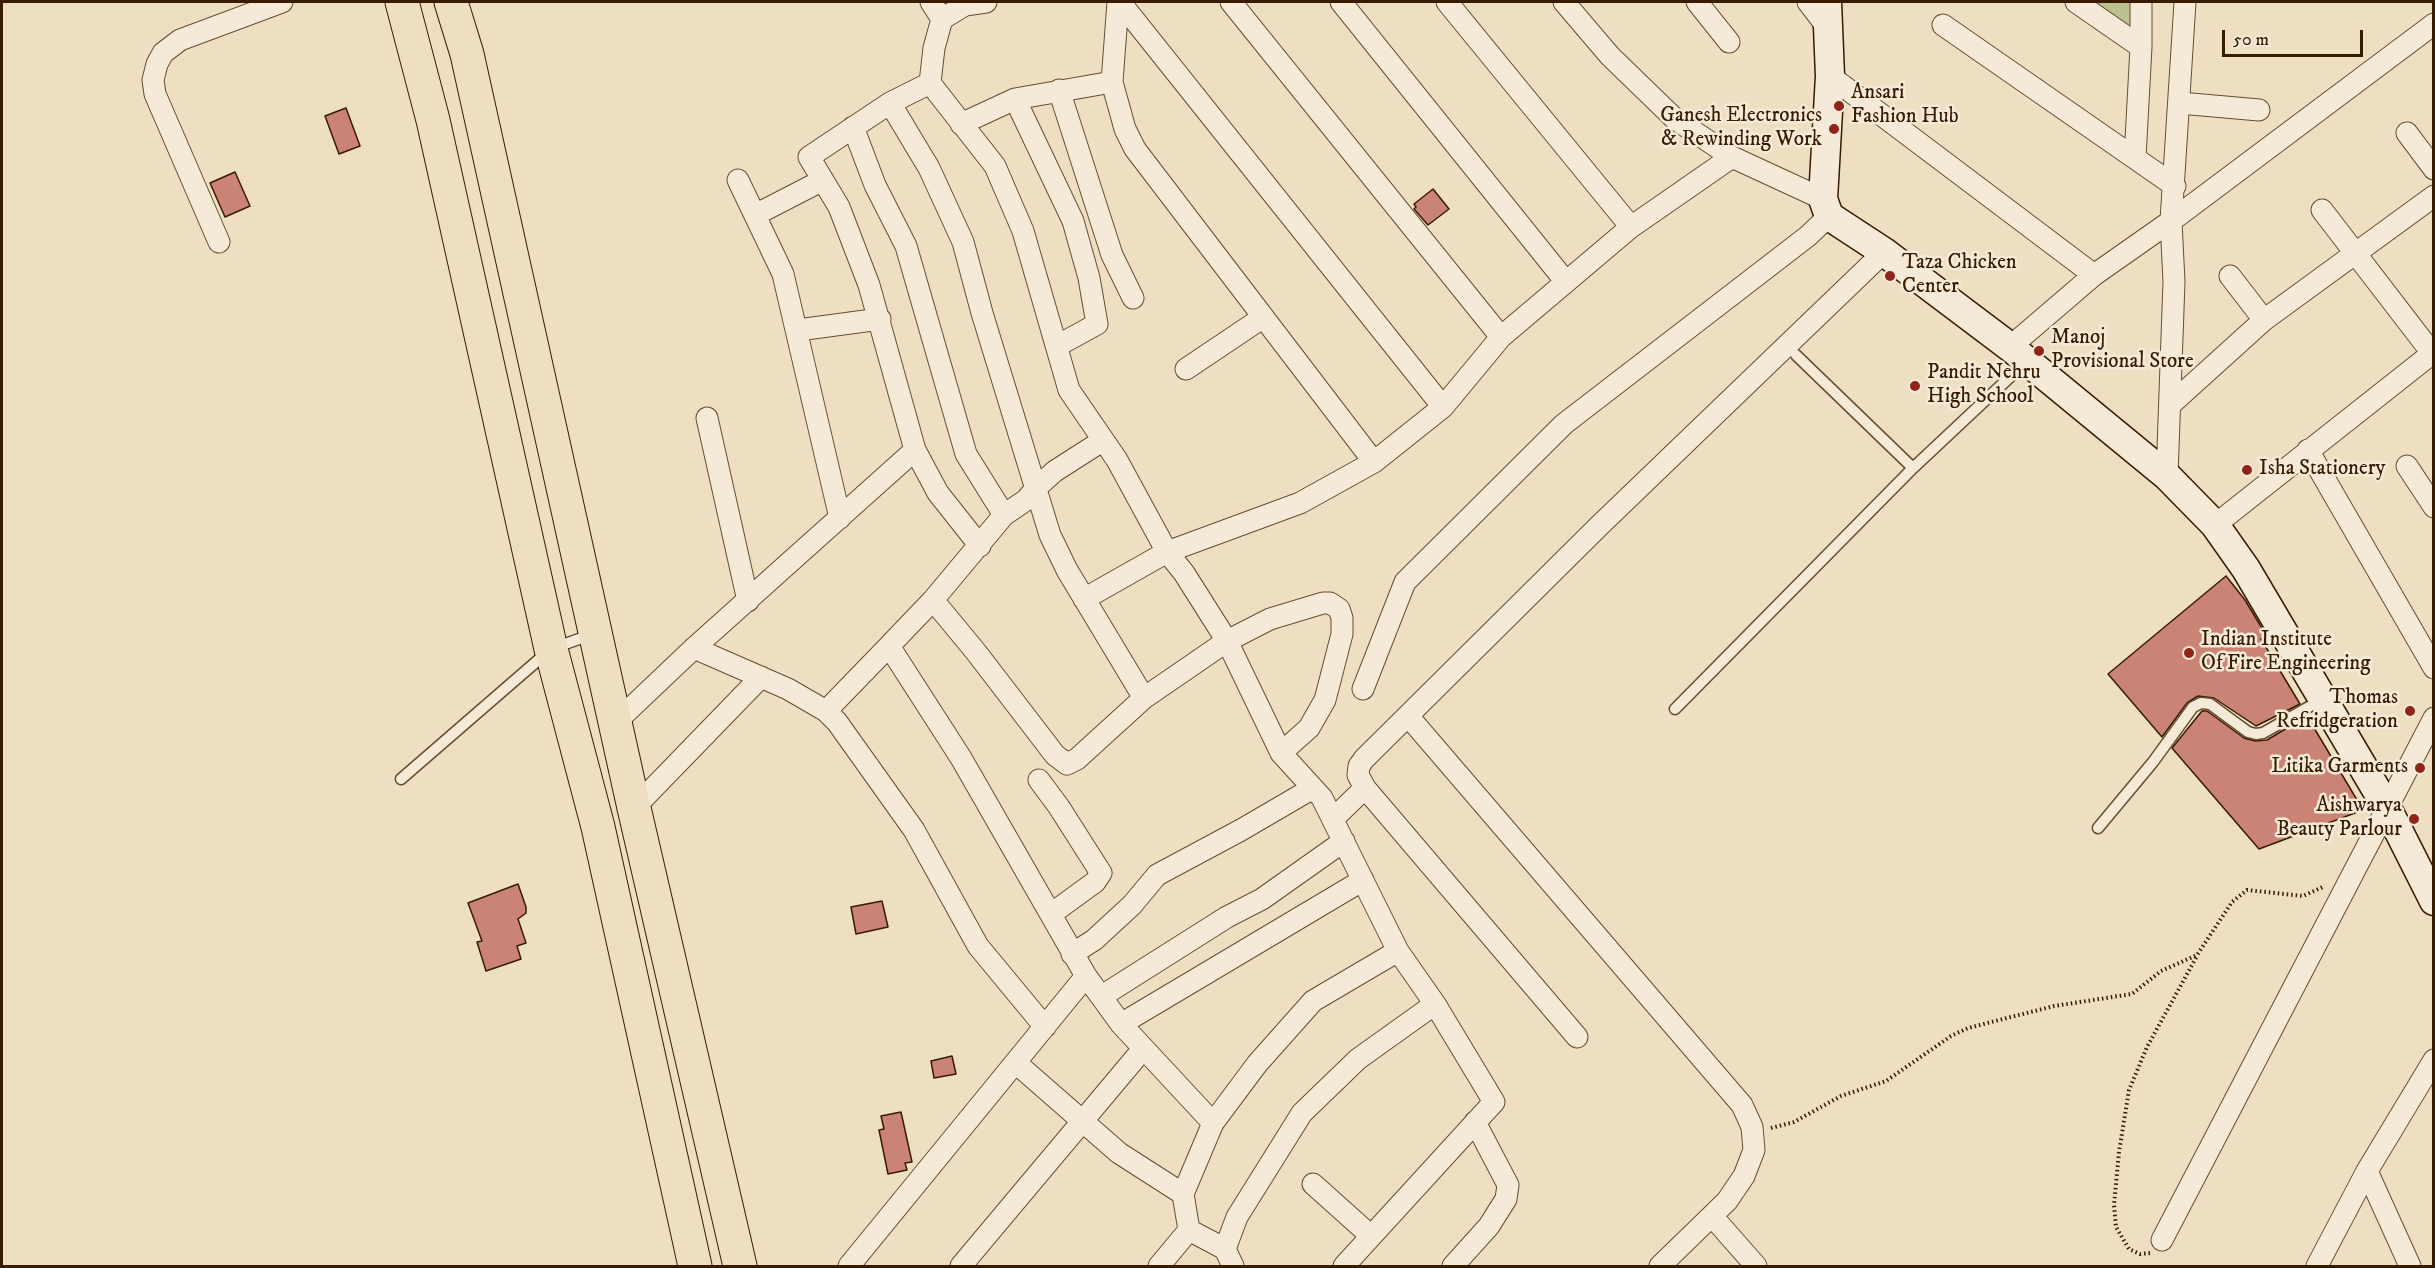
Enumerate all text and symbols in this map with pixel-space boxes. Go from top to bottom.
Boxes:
scale bar [2225,18,2366,56]
text: 50 m [2233,29,2269,51]
place label: Ansari Fashion Hub [1851,81,1959,131]
marker: Ansari Fashion Hub [1832,99,1846,113]
place label: Ganesh Electronics & Rewinding Work [1660,104,1822,154]
marker: Ganesh Electronics & Rewinding Work [1827,122,1841,136]
place label: Taza Chicken Center [1902,251,2017,301]
marker: Taza Chicken Center [1883,269,1897,283]
place label: Manoj Provisional Store [2051,326,2194,376]
marker: Manoj Provisional Store [2032,344,2046,358]
place label: Pandit Nehru High School [1927,361,2041,411]
marker: Pandit Nehru High School [1908,379,1922,393]
place label: Isha Stationery [2259,457,2385,483]
marker: Isha Stationery [2240,463,2254,477]
place label: Indian Institute Of Fire Engineering [2201,628,2371,678]
marker: Indian Institute Of Fire Engineering [2182,646,2196,660]
place label: Thomas Refridgeration [2276,686,2398,736]
marker: Thomas Refridgeration [2403,704,2417,718]
place label: Litika Garments [2271,755,2408,781]
marker: Litika Garments [2413,761,2427,775]
place label: Aishwarya Beauty Parlour [2277,794,2402,844]
marker: Aishwarya Beauty Parlour [2407,812,2421,826]

